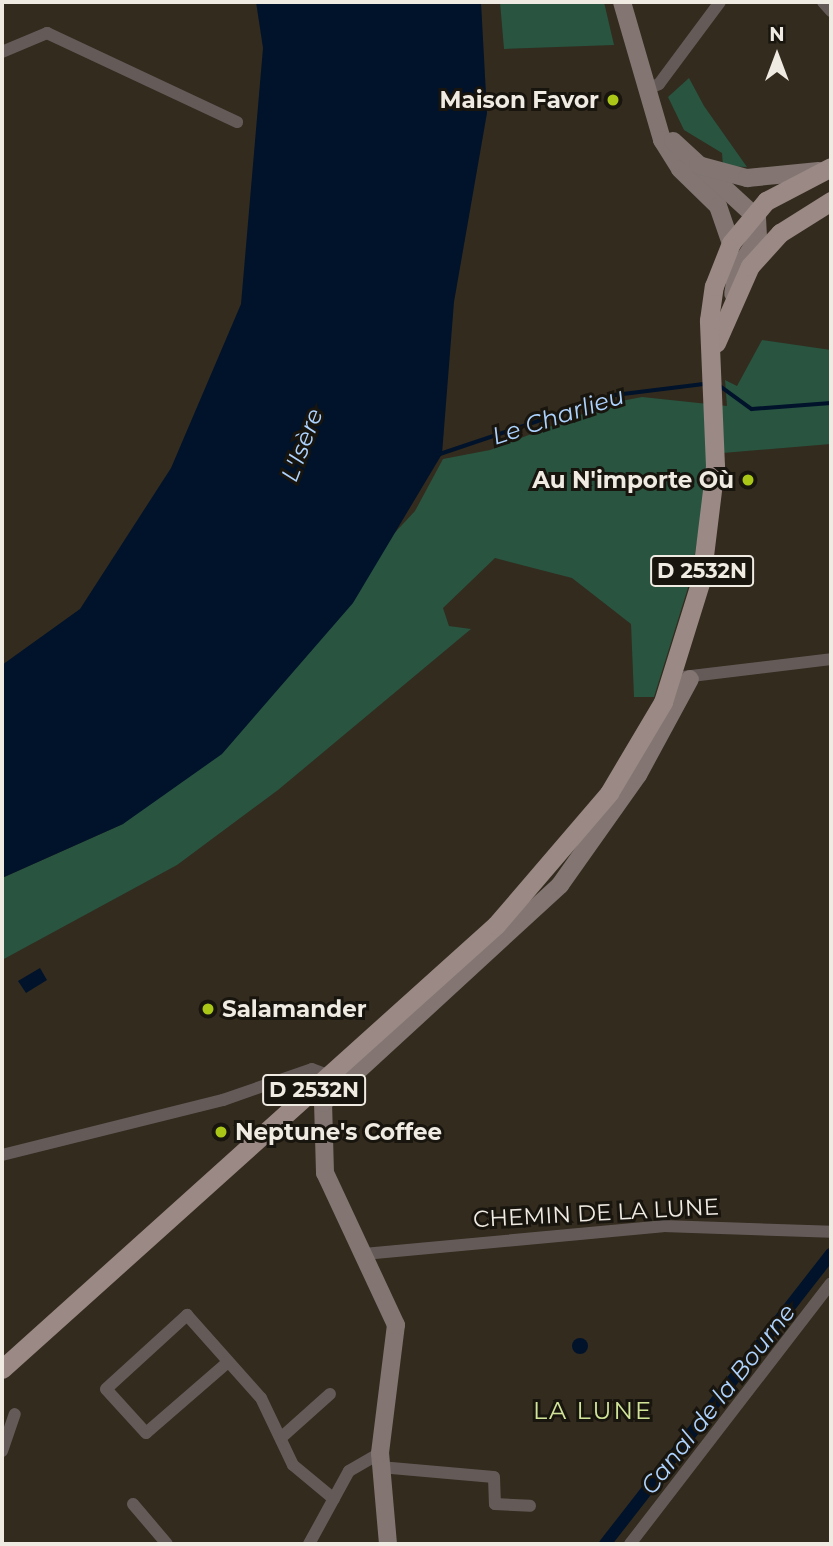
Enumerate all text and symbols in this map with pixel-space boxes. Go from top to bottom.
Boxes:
north arrow [742,21,812,91]
text: N [769,23,785,46]
place label: Maison Favor [440,86,599,114]
marker: Maison Favor [605,92,621,108]
water label: Le Charlieu [488,381,628,451]
water label: L'Isère [275,404,329,486]
place label: Au N'importe Où [532,466,734,494]
marker: Au N'importe Où [740,472,756,488]
road number: D 2532N [650,554,754,588]
place label: Salamander [222,995,367,1023]
marker: Salamander [200,1001,216,1017]
road number: D 2532N [262,1072,366,1108]
place label: Neptune's Coffee [235,1118,442,1146]
marker: Neptune's Coffee [213,1124,229,1140]
street label: CHEMIN DE LA LUNE [472,1193,720,1233]
water label: Canal de la Bourne [635,1298,801,1500]
district label: LA LUNE [534,1397,652,1425]

